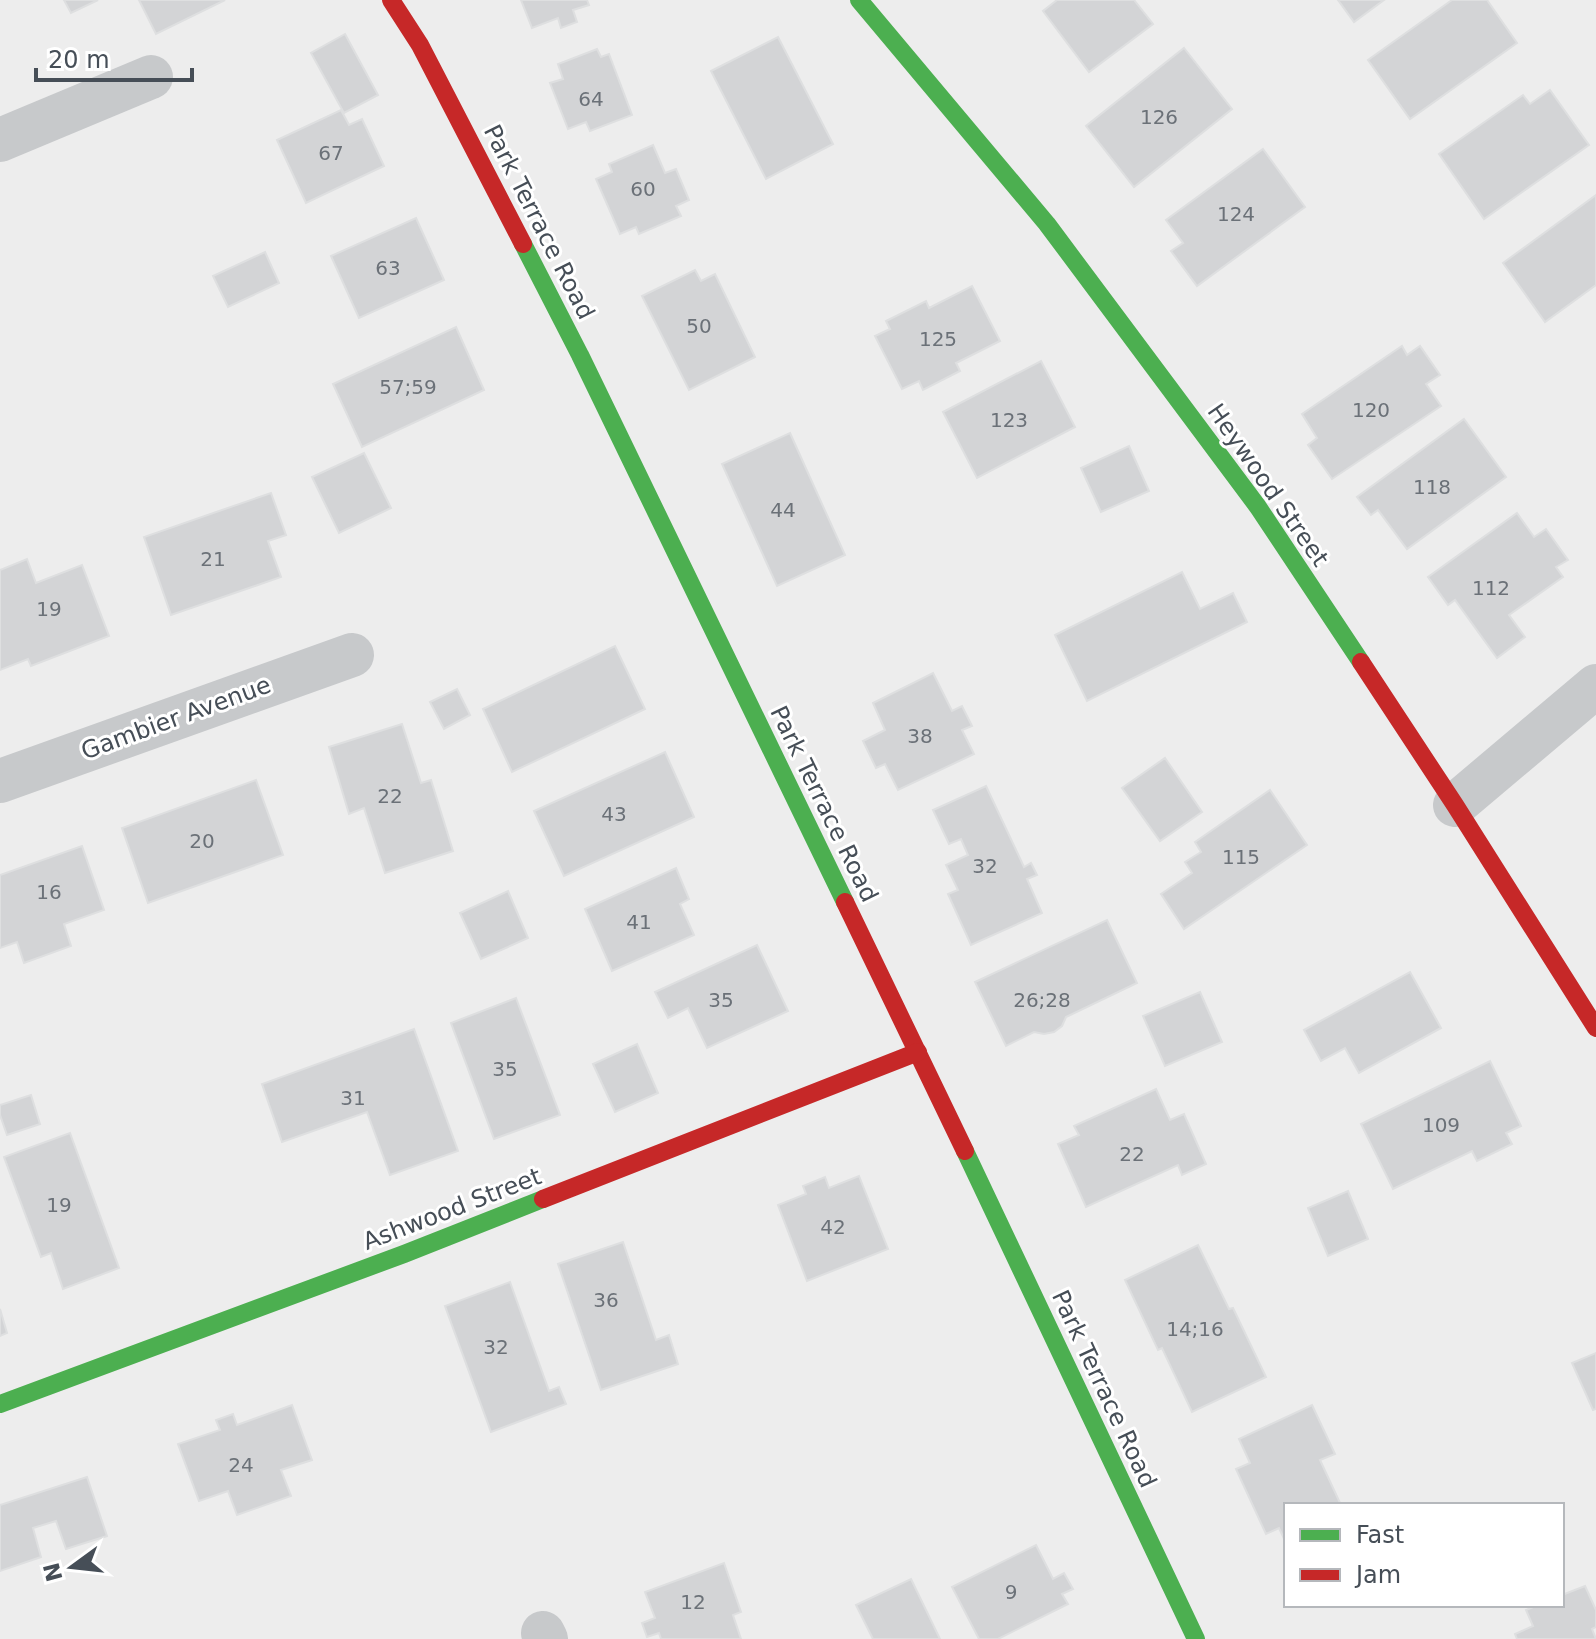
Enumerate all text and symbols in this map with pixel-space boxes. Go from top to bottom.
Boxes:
scale bar [36,32,192,82]
text: 20 m [48,46,110,74]
house number: 64 [578,87,604,111]
house number: 126 [1140,105,1178,129]
street label: Park Terrace Road [478,120,600,324]
house number: 67 [318,141,344,165]
house number: 60 [630,177,656,201]
house number: 124 [1217,202,1255,226]
house number: 63 [375,256,401,280]
house number: 50 [686,314,712,338]
house number: 125 [919,327,957,351]
house number: 57;59 [379,375,437,399]
street label: Heywood Street [1202,398,1334,572]
house number: 120 [1352,398,1390,422]
house number: 123 [990,408,1028,432]
house number: 118 [1413,475,1451,499]
house number: 44 [770,498,796,522]
house number: 21 [200,547,226,571]
house number: 112 [1472,576,1510,600]
house number: 19 [36,597,62,621]
street label: Gambier Avenue [77,671,275,765]
street label: Park Terrace Road [764,701,884,907]
house number: 38 [907,724,933,748]
house number: 22 [377,784,403,808]
house number: 43 [601,802,627,826]
house number: 20 [189,829,215,853]
house number: 115 [1222,845,1260,869]
house number: 32 [972,854,998,878]
house number: 16 [36,880,62,904]
house number: 41 [626,910,652,934]
house number: 35 [708,988,734,1012]
house number: 26;28 [1013,988,1071,1012]
house number: 35 [492,1057,518,1081]
house number: 31 [340,1086,366,1110]
house number: 109 [1422,1113,1460,1137]
house number: 22 [1119,1142,1145,1166]
street label: Ashwood Street [359,1162,545,1256]
house number: 19 [46,1193,72,1217]
house number: 42 [820,1215,846,1239]
street label: Park Terrace Road [1046,1286,1162,1492]
house number: 36 [593,1288,619,1312]
house number: 14;16 [1166,1317,1224,1341]
house number: 32 [483,1335,509,1359]
house number: 24 [228,1453,254,1477]
legend [1284,1503,1564,1607]
text: Fast [1356,1521,1404,1549]
north arrow [32,1527,112,1607]
text: N [39,1560,68,1584]
text: Jam [1354,1561,1401,1589]
house number: 9 [1005,1580,1017,1604]
house number: 12 [680,1590,706,1614]

